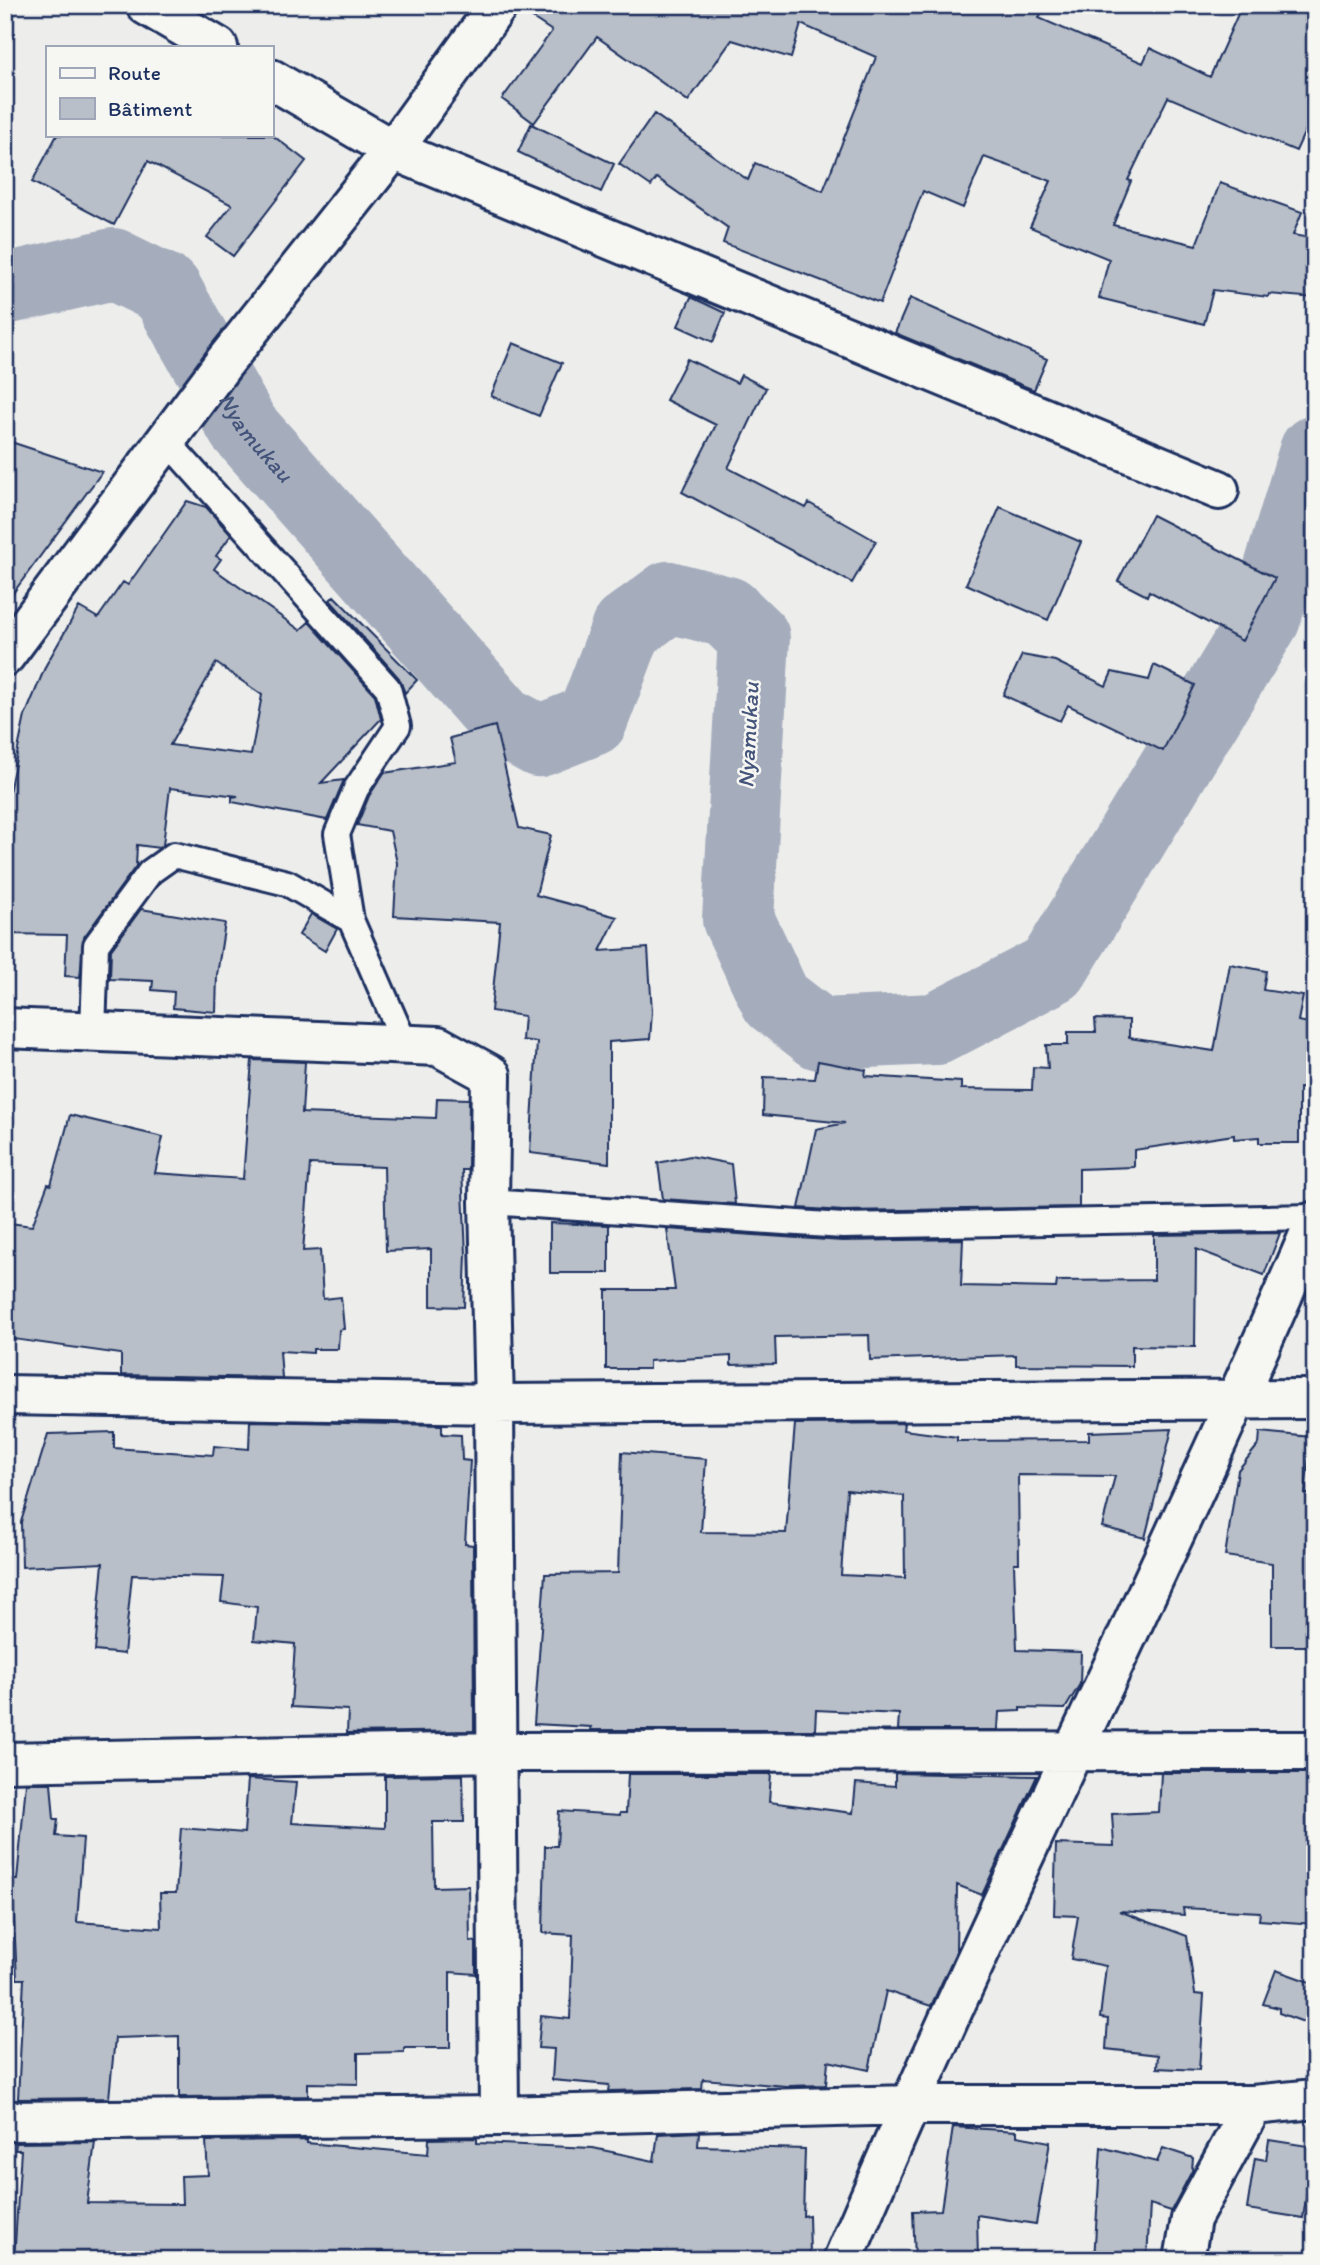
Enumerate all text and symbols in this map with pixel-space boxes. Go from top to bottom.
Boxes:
legend [46,46,273,136]
text: Route [108,60,161,85]
text: Bâtiment [108,96,192,121]
water label: Nyamukau [213,388,300,489]
water label: Nyamukau [731,680,765,789]

